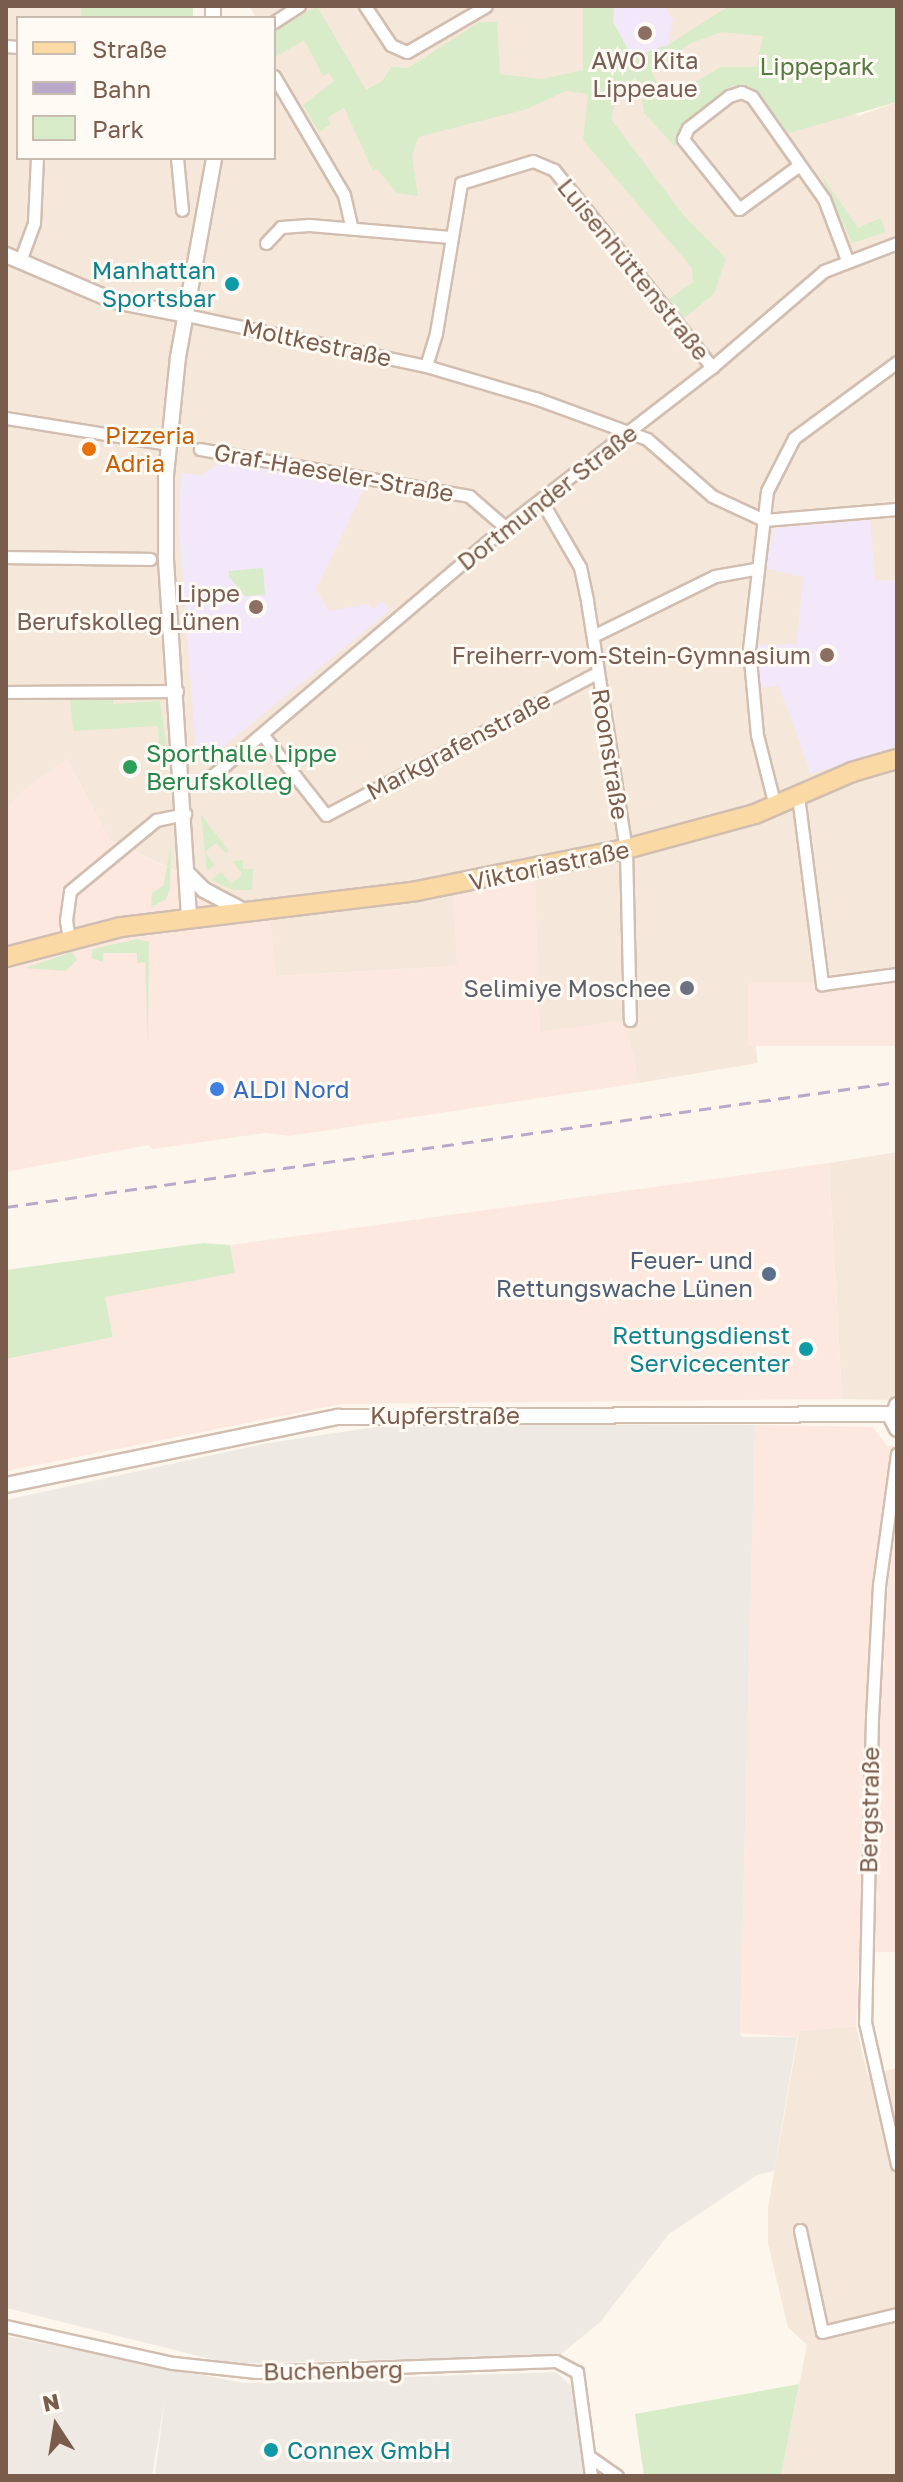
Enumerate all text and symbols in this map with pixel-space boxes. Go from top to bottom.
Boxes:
legend [16,16,276,160]
marker: AWO Kita Lippeaue [636,24,654,42]
text: Straße [92,34,167,63]
place label: AWO Kita Lippeaue [591,46,699,102]
park label: Lippepark [760,52,874,80]
text: Bahn [92,74,151,103]
text: Park [92,114,144,143]
street label: Luisenhüttenstraße [552,172,716,366]
place label: Manhattan Sportsbar [92,256,216,312]
marker: Manhattan Sportsbar [223,275,241,293]
street label: Moltkestraße [240,312,394,372]
street label: Dortmunder Straße [451,418,643,576]
place label: Pizzeria Adria [105,421,195,477]
street label: Graf-Haeseler-Straße [212,437,456,507]
marker: Pizzeria Adria [80,440,98,458]
place label: Lippe Berufskolleg Lünen [16,579,240,635]
marker: Lippe Berufskolleg Lünen [247,598,265,616]
place label: Freiherr-vom-Stein-Gymnasium [451,641,811,669]
marker: Freiherr-vom-Stein-Gymnasium [818,646,836,664]
street label: Markgrafenstraße [361,684,555,806]
street label: Roonstraße [586,686,636,822]
place label: Sporthalle Lippe Berufskolleg [146,739,337,795]
marker: Sporthalle Lippe Berufskolleg [121,758,139,776]
street label: Viktoriastraße [466,834,632,896]
place label: Selimiye Moschee [464,974,671,1002]
marker: Selimiye Moschee [678,979,696,997]
place label: ALDI Nord [233,1075,350,1103]
marker: ALDI Nord [208,1080,226,1098]
place label: Feuer- und Rettungswache Lünen [496,1246,753,1302]
marker: Feuer- und Rettungswache Lünen [760,1265,778,1283]
place label: Rettungsdienst Servicecenter [612,1321,790,1377]
marker: Rettungsdienst Servicecenter [797,1340,815,1358]
street label: Kupferstraße [370,1401,520,1429]
street label: Bergstraße [853,1746,885,1874]
street label: Buchenberg [263,2354,403,2386]
north arrow [16,2386,96,2466]
text: N [40,2387,62,2417]
place label: Connex GmbH [287,2436,451,2464]
marker: Connex GmbH [262,2441,280,2459]

